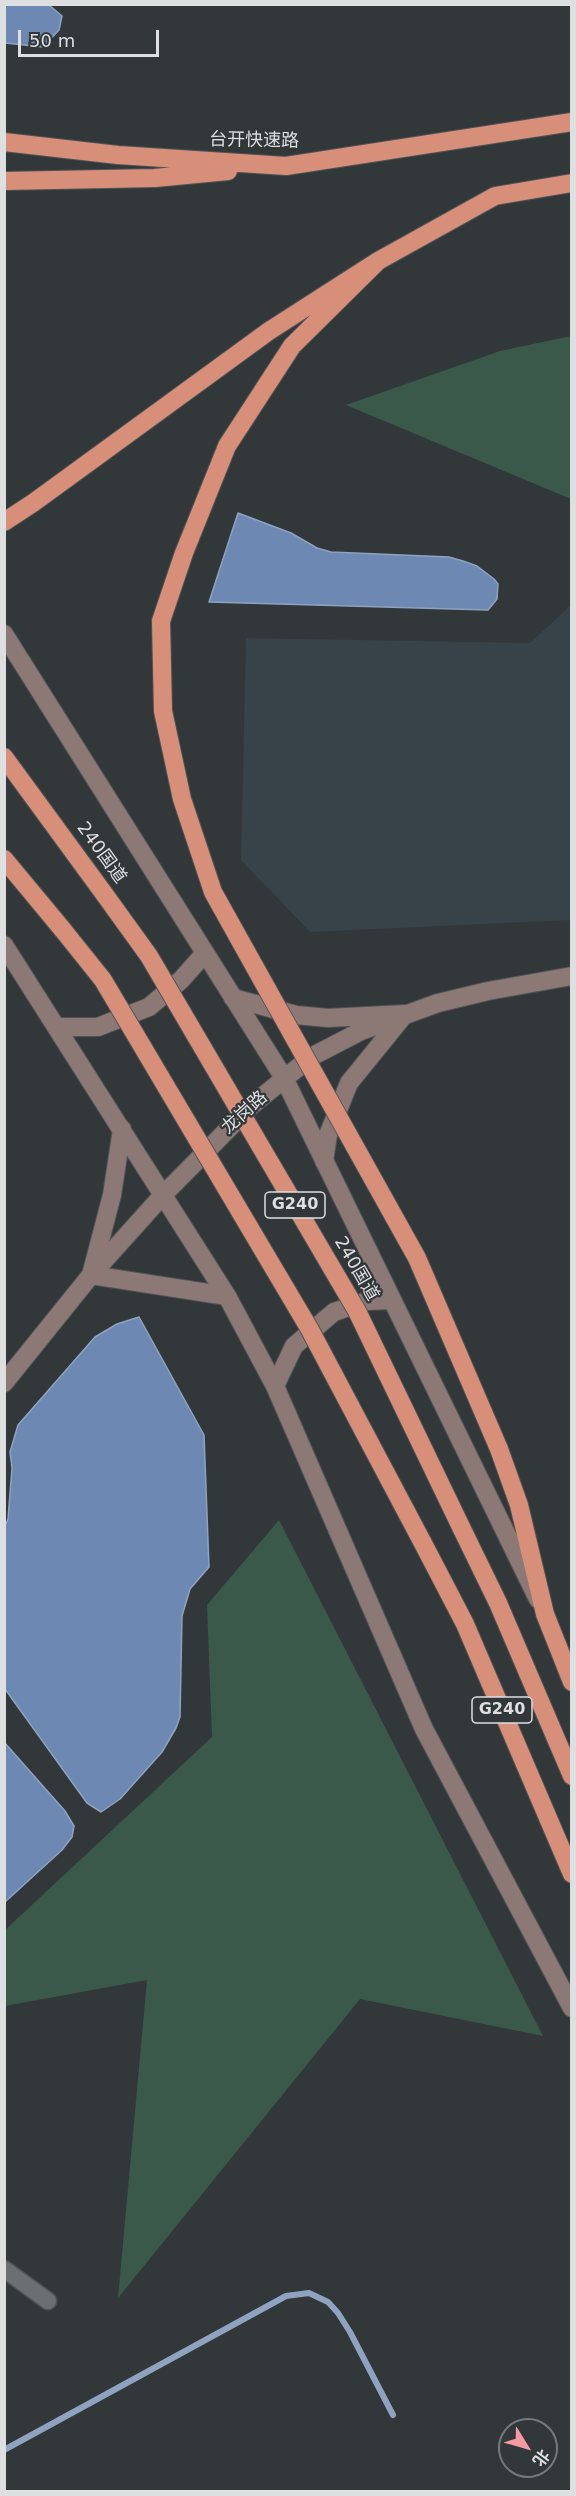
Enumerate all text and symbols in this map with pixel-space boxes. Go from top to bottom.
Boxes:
scale bar [21,18,162,56]
text: 50 m [29,30,75,51]
street label: 台开快速路 [209,129,299,153]
street label: 240国道 [72,818,130,888]
street label: 龙岗路 [218,1087,272,1139]
road number: G240 [265,1192,325,1218]
street label: 240国道 [329,1233,383,1305]
road number: G240 [472,1697,532,1723]
north arrow [498,2418,558,2478]
text: 北 [529,2446,554,2470]

